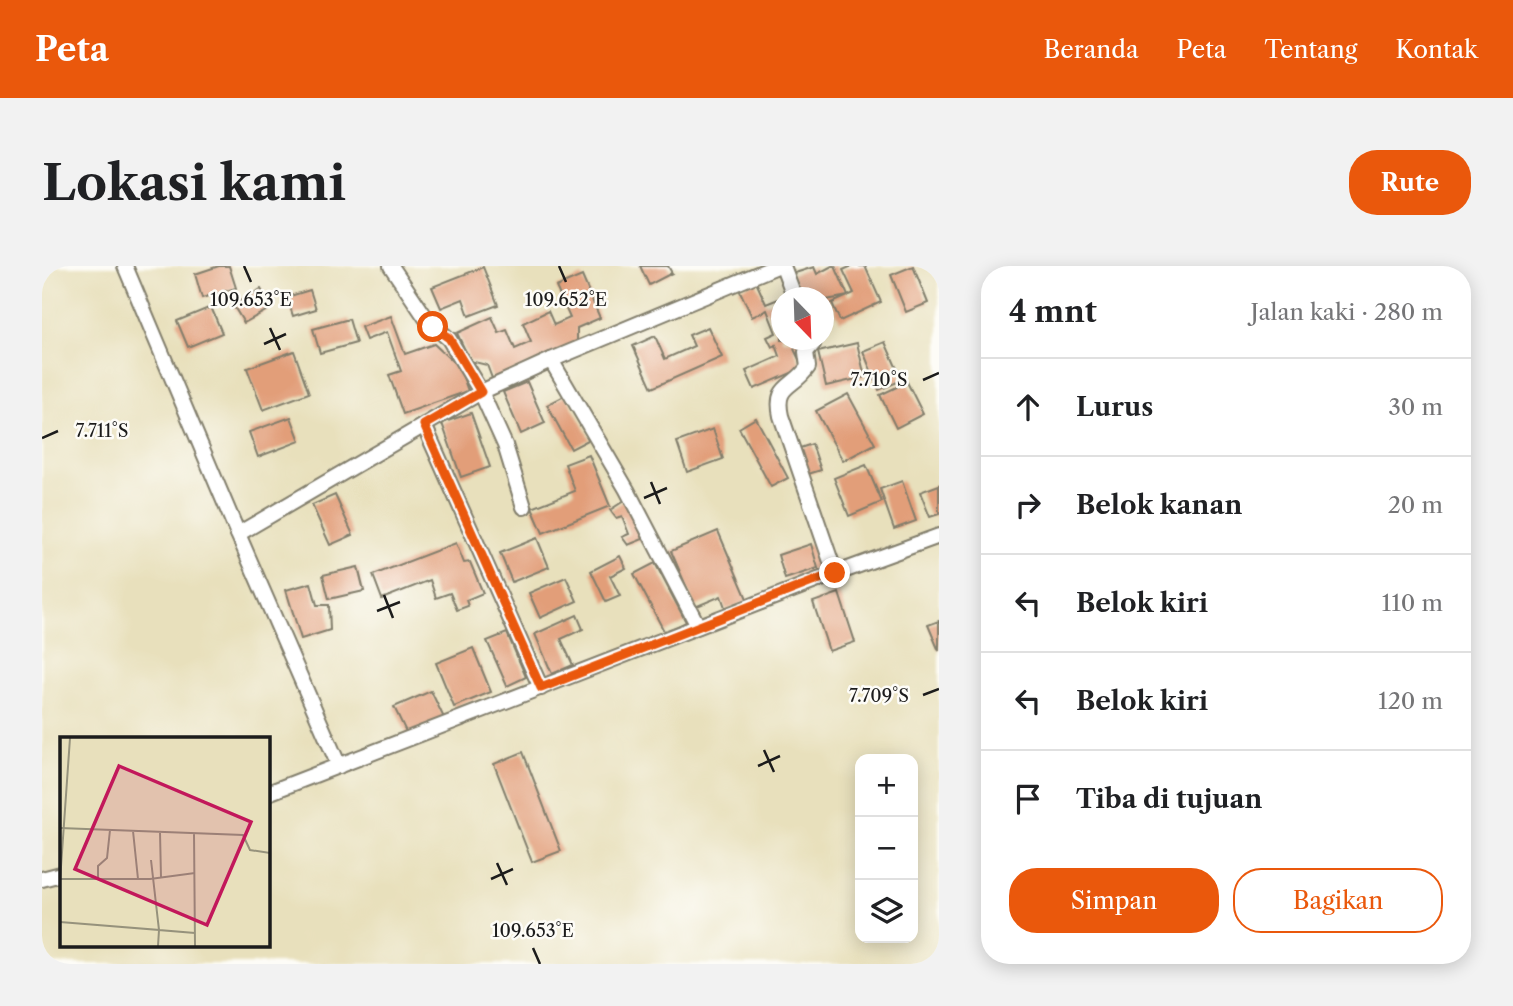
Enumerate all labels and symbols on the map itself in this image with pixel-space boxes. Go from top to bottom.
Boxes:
north arrow [771,287,834,350]
text: 109.653°E [210,289,292,311]
text: 109.652°E [525,289,607,311]
route start [417,311,448,342]
text: 7.710°S [850,369,908,391]
text: 7.711°S [76,420,128,442]
route end [819,557,850,588]
text: 7.709°S [849,685,909,707]
inset map [60,737,270,946]
text: 109.653°E [492,920,574,942]

